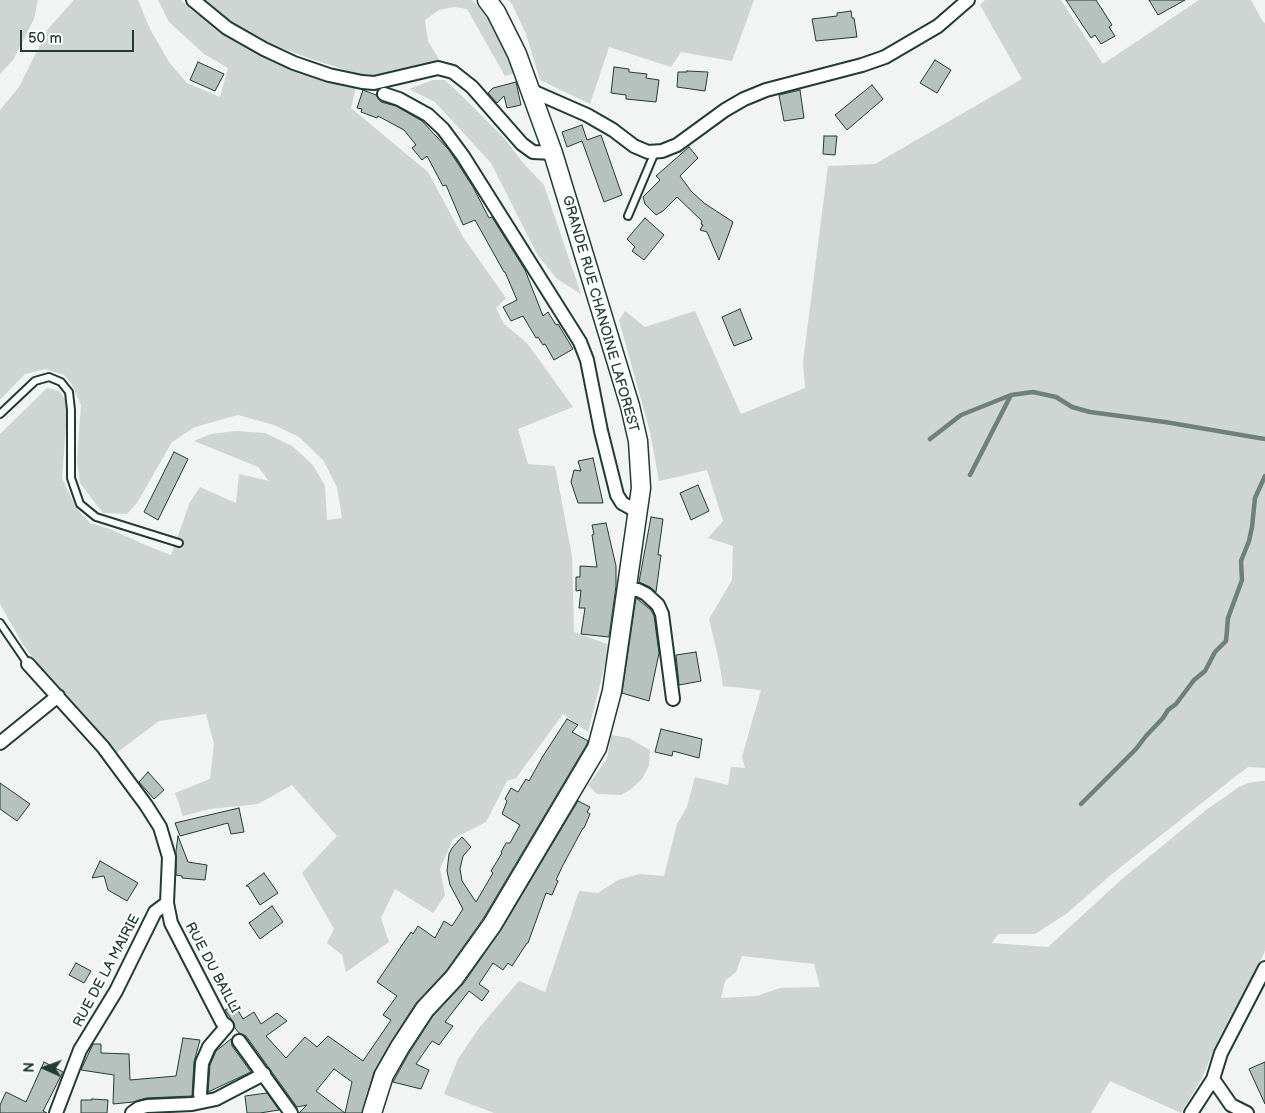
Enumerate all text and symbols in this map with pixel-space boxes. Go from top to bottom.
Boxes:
scale bar [22,20,136,52]
text: 50 m [28,29,62,48]
street label: GRANDE RUE CHANOINE LAFOREST [558,194,642,434]
street label: RUE DE LA MAIRIE [70,912,144,1030]
street label: RUE DU BAILLI [181,920,243,1016]
north arrow [20,1043,70,1093]
text: N [21,1062,38,1073]

